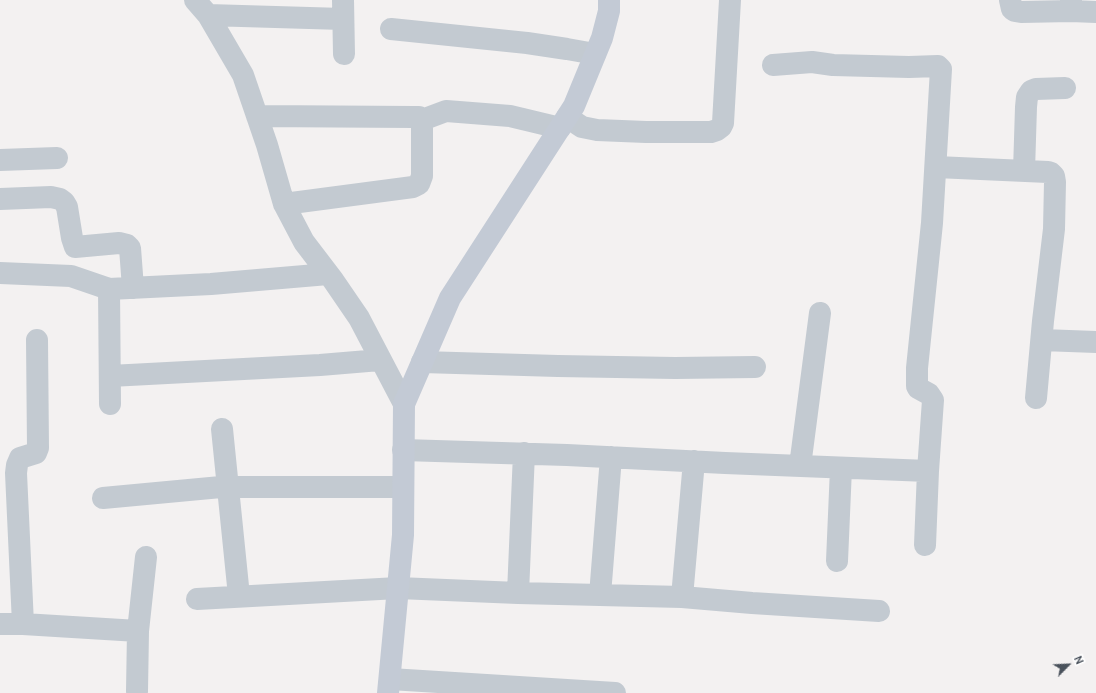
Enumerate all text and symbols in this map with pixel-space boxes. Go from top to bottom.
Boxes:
north arrow [1048,645,1088,685]
text: N [1071,654,1087,667]

